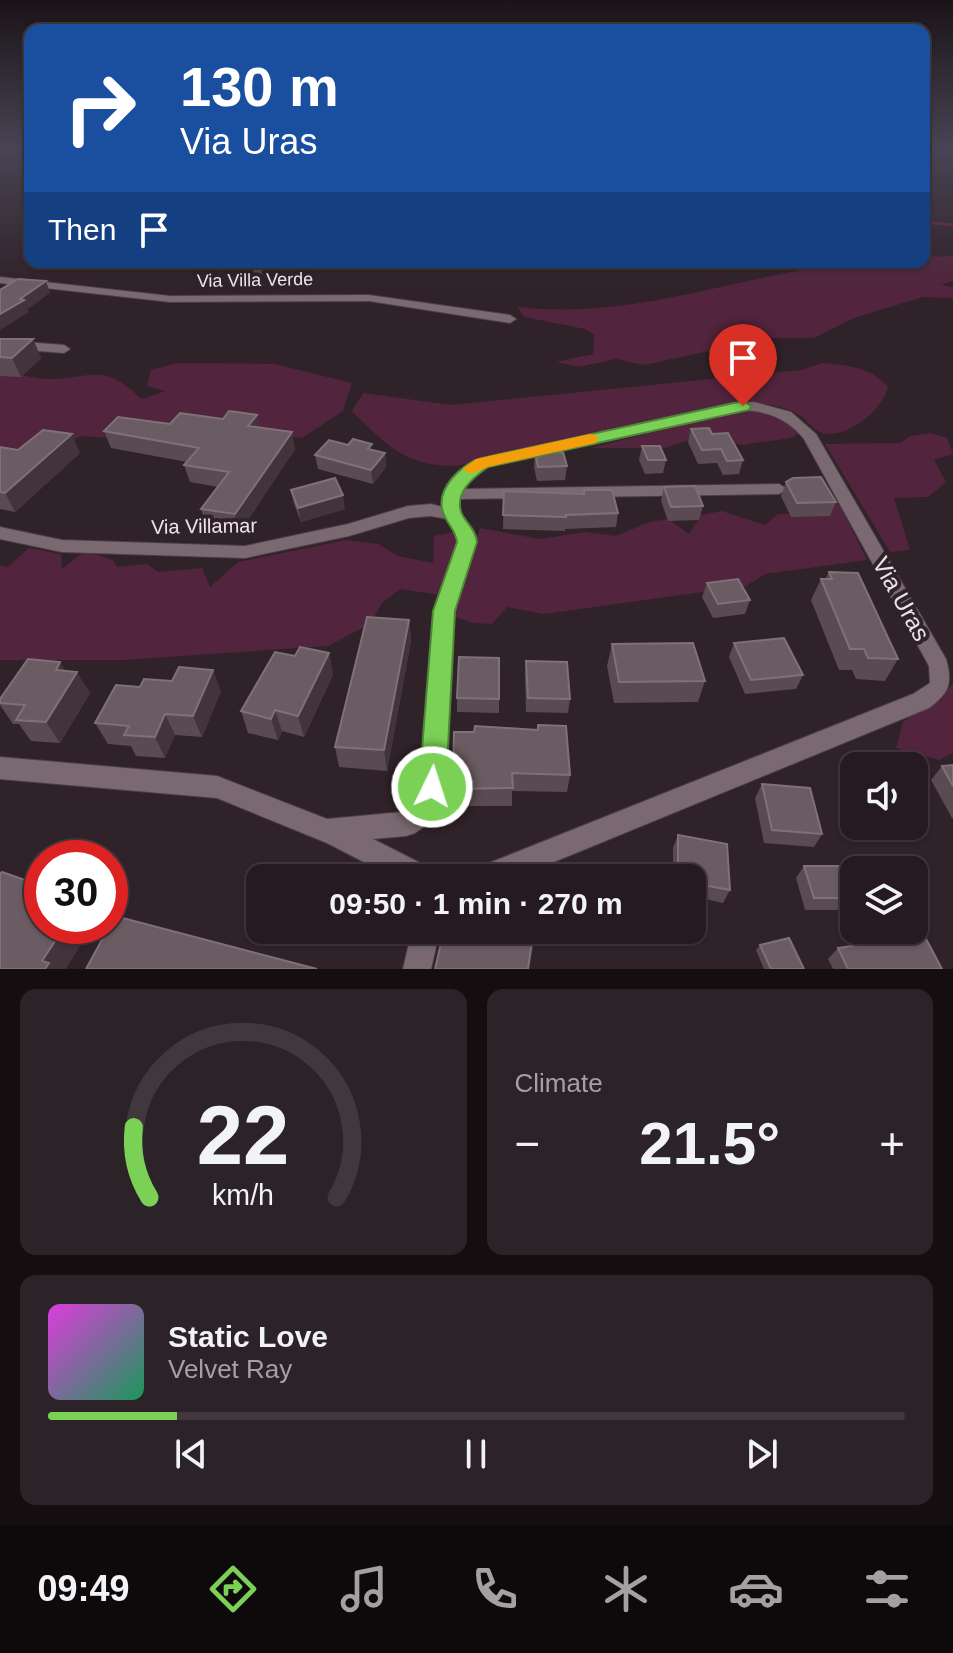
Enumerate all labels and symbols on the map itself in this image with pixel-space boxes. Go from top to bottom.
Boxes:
street label: Via Villa Verde [197,269,313,291]
pin [709,324,777,406]
street label: Via Villamar [151,514,258,538]
street label: Via Uras [867,552,935,645]
position arrow [390,745,474,829]
speed limit sign: 30 [24,840,128,944]

